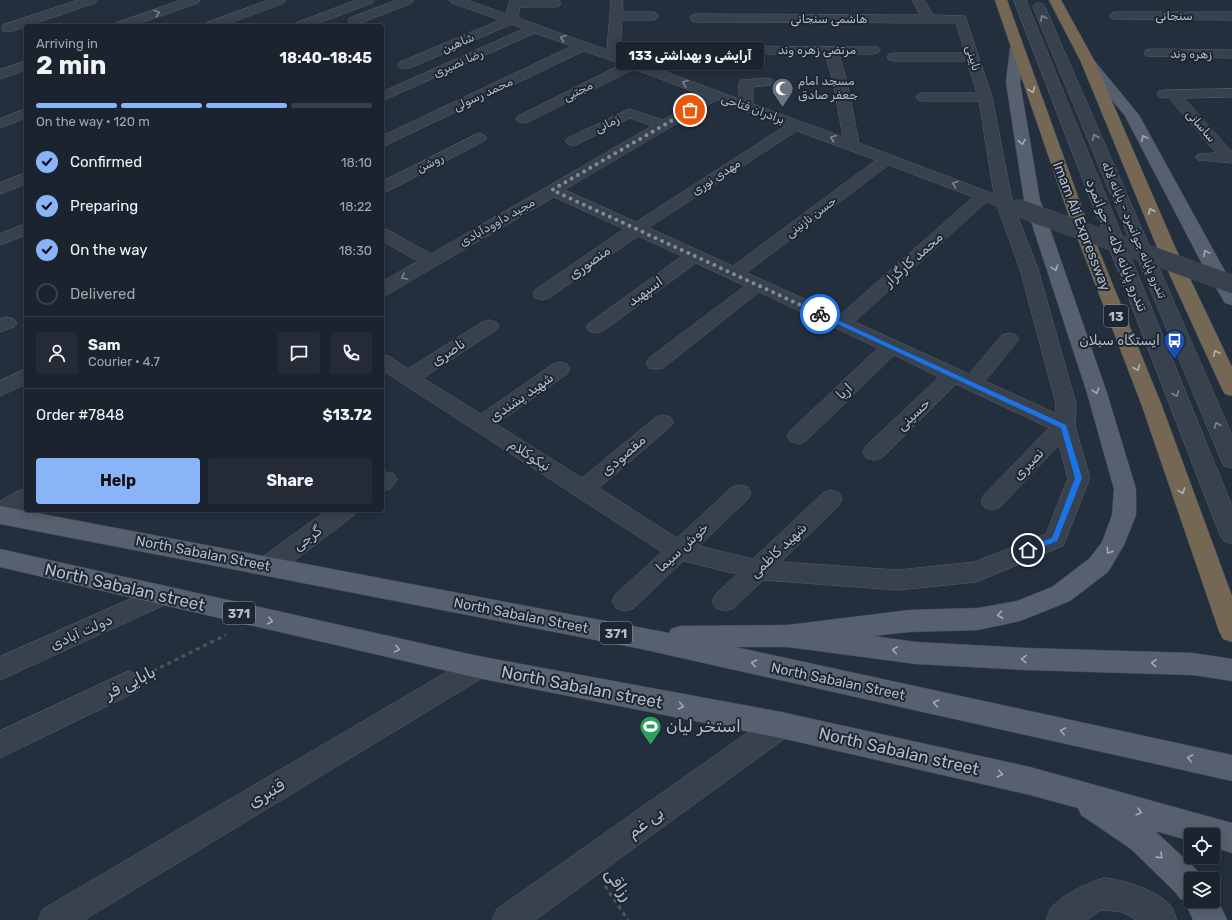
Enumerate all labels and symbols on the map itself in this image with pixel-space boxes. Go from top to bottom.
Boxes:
one-way arrow [153,9,160,18]
street label: سنجانی [1155,9,1193,24]
street label: هاشمی سنجانی [791,12,867,27]
one-way arrow [1040,15,1048,22]
street label: شاهین [440,30,476,56]
one-way arrow [559,35,566,43]
callout: آرایشی و بهداشتی 133 [616,42,764,70]
street label: مرتضی زهره وند [778,43,857,58]
street label: نایینی [962,44,983,73]
street label: رضا نصیری [431,46,485,81]
street label: زهره وند [1170,47,1212,62]
street label: محمد رسولی [451,74,516,115]
place label: مسجد امام جعفر صادق [798,74,858,103]
mosque icon: مسجد امام جعفر صادق [770,75,796,108]
street label: مجتبی [561,78,596,105]
one-way arrow [681,80,688,88]
one-way arrow [1027,86,1036,93]
street label: برادران فتاحی [719,91,786,128]
pin [673,93,707,127]
street label: ساسانی [1182,107,1219,146]
street label: زمانی [593,112,622,137]
one-way arrow [1092,134,1100,141]
one-way arrow [829,135,836,143]
one-way arrow [1141,135,1149,143]
one-way arrow [1017,139,1026,145]
street label: روشن [414,150,446,176]
street label: مهدی نوری [689,156,744,199]
street label: Imam Ali Expressway [1049,159,1114,293]
street label: تندرو پایانه جوانمرد - پایانه لاله [1098,159,1169,301]
street label: تندرو پایانه لاله - جوانمرد [1081,176,1151,315]
one-way arrow [951,180,958,188]
street label: حسن نازنینی [783,193,840,241]
street label: مجید داوودآبادی [457,195,538,250]
one-way arrow [1148,208,1156,216]
street label: محمد کارگزار [880,228,947,291]
street label: منصوری [565,242,614,283]
one-way arrow [1203,250,1210,257]
one-way arrow [1050,264,1059,271]
one-way arrow [401,272,408,279]
street label: اسپهبد [624,273,667,311]
courier [800,294,840,334]
road number: 13 [1104,305,1128,327]
bus stop icon: ایستگاه سبلان [1162,327,1188,360]
place label: ایستگاه سبلان [1079,332,1160,349]
street label: ناصری [428,335,468,370]
one-way arrow [1213,350,1221,358]
one-way arrow [1133,365,1141,372]
street label: شهید پشندی [486,369,557,427]
street label: اریا [833,380,856,403]
one-way arrow [1091,387,1100,394]
one-way arrow [1172,390,1180,397]
street label: حسینی [893,394,934,434]
one-way arrow [1213,421,1221,428]
street label: مقصودی [597,431,649,479]
street label: نیکوکلام [505,436,554,476]
street label: نصیری [1009,445,1048,484]
one-way arrow [1177,487,1185,494]
street label: خوش سیما [652,519,712,576]
street label: شهید کاظمی [746,519,810,582]
street label: گرجی [290,522,325,554]
street label: North Sabalan Street [134,532,272,575]
pin [1011,533,1045,567]
one-way arrow [1106,547,1114,554]
street label: North Sabalan street [43,559,207,615]
street label: North Sabalan Street [452,594,590,637]
road number: 371 [223,602,255,624]
one-way arrow [996,610,1003,619]
street label: دولت آبادی [47,611,115,654]
one-way arrow [267,616,273,624]
road number: 371 [600,622,632,644]
one-way arrow [394,644,400,652]
one-way arrow [892,646,898,655]
one-way arrow [1021,655,1027,663]
one-way arrow [751,659,757,667]
street label: North Sabalan Street [769,659,907,704]
one-way arrow [1151,659,1157,667]
street label: بابایی فر [100,661,159,703]
street label: North Sabalan street [500,662,665,713]
one-way arrow [933,699,939,707]
one-way arrow [678,701,684,709]
sports icon: استخر لیان [637,713,663,746]
place label: استخر لیان [666,716,741,736]
street label: North Sabalan street [817,723,981,779]
one-way arrow [1059,727,1066,735]
one-way arrow [1186,755,1193,763]
one-way arrow [997,770,1003,778]
street label: قنبری [244,774,288,812]
street label: بی غم [623,802,668,843]
one-way arrow [1135,807,1142,816]
one-way arrow [1155,851,1163,859]
street label: رزاقی [601,864,637,904]

